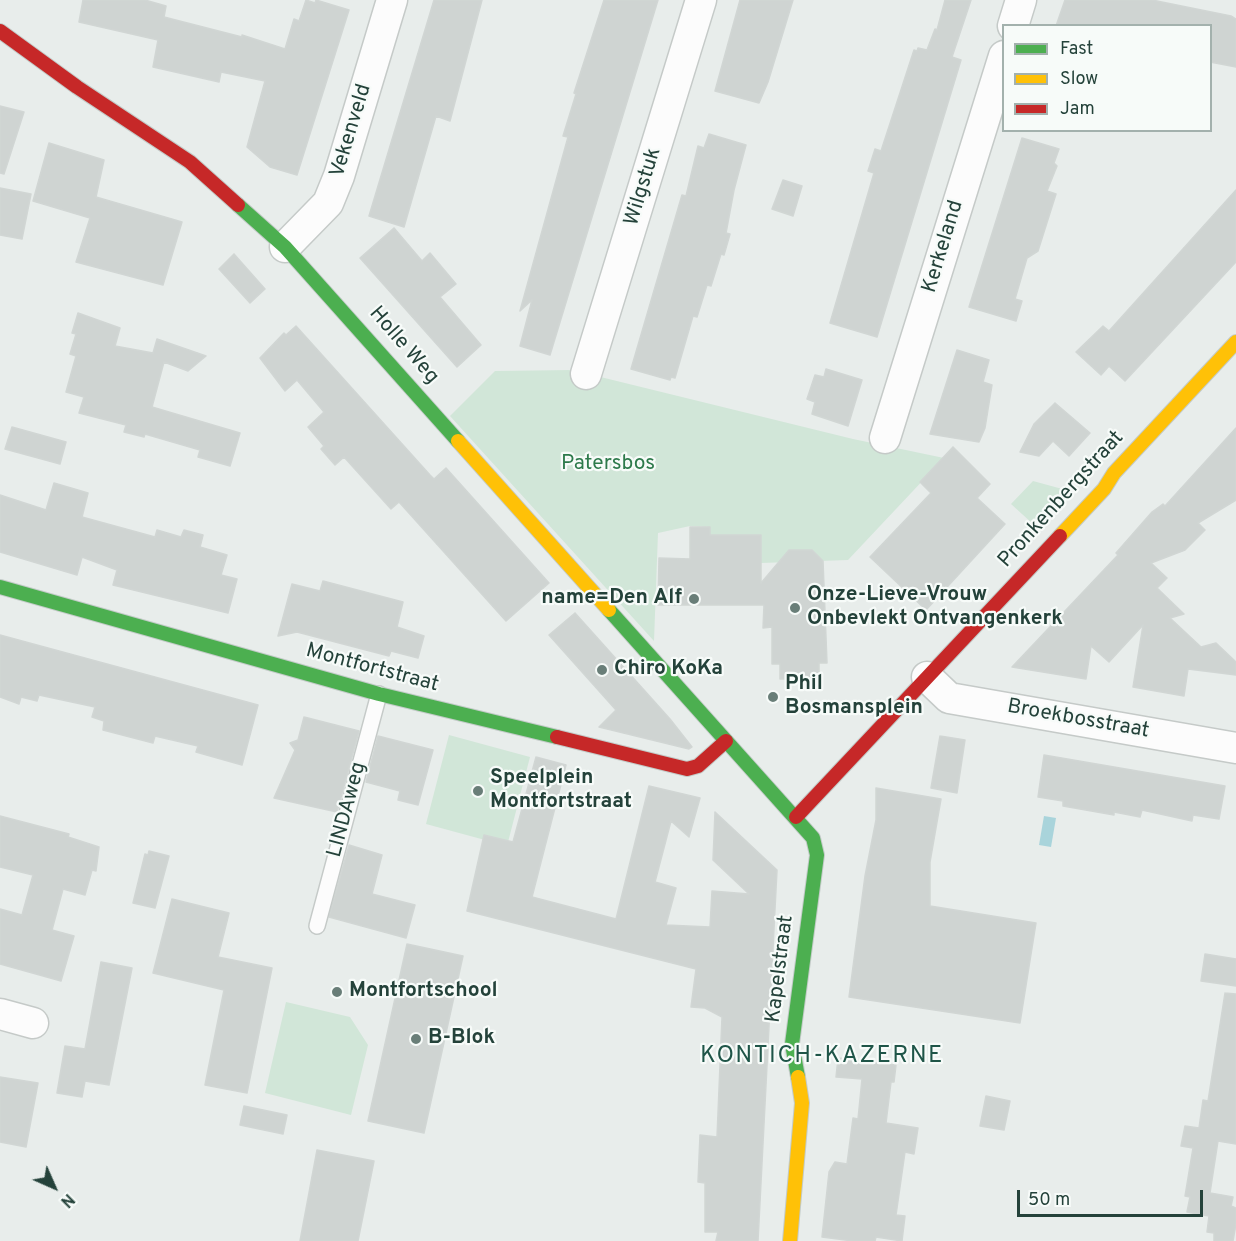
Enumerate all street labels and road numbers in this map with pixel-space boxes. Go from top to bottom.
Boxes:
street label: Vekenveld [326,81,378,181]
street label: Wilgstuk [620,145,668,229]
street label: Kerkeland [918,198,970,296]
street label: Holle Weg [363,302,443,390]
street label: Pronkenbergstraat [994,426,1130,574]
street label: Montfortstraat [303,639,441,699]
street label: Broekbosstraat [1005,695,1151,745]
street label: LINDAweg [323,760,373,860]
street label: Kapelstraat [762,914,800,1024]

